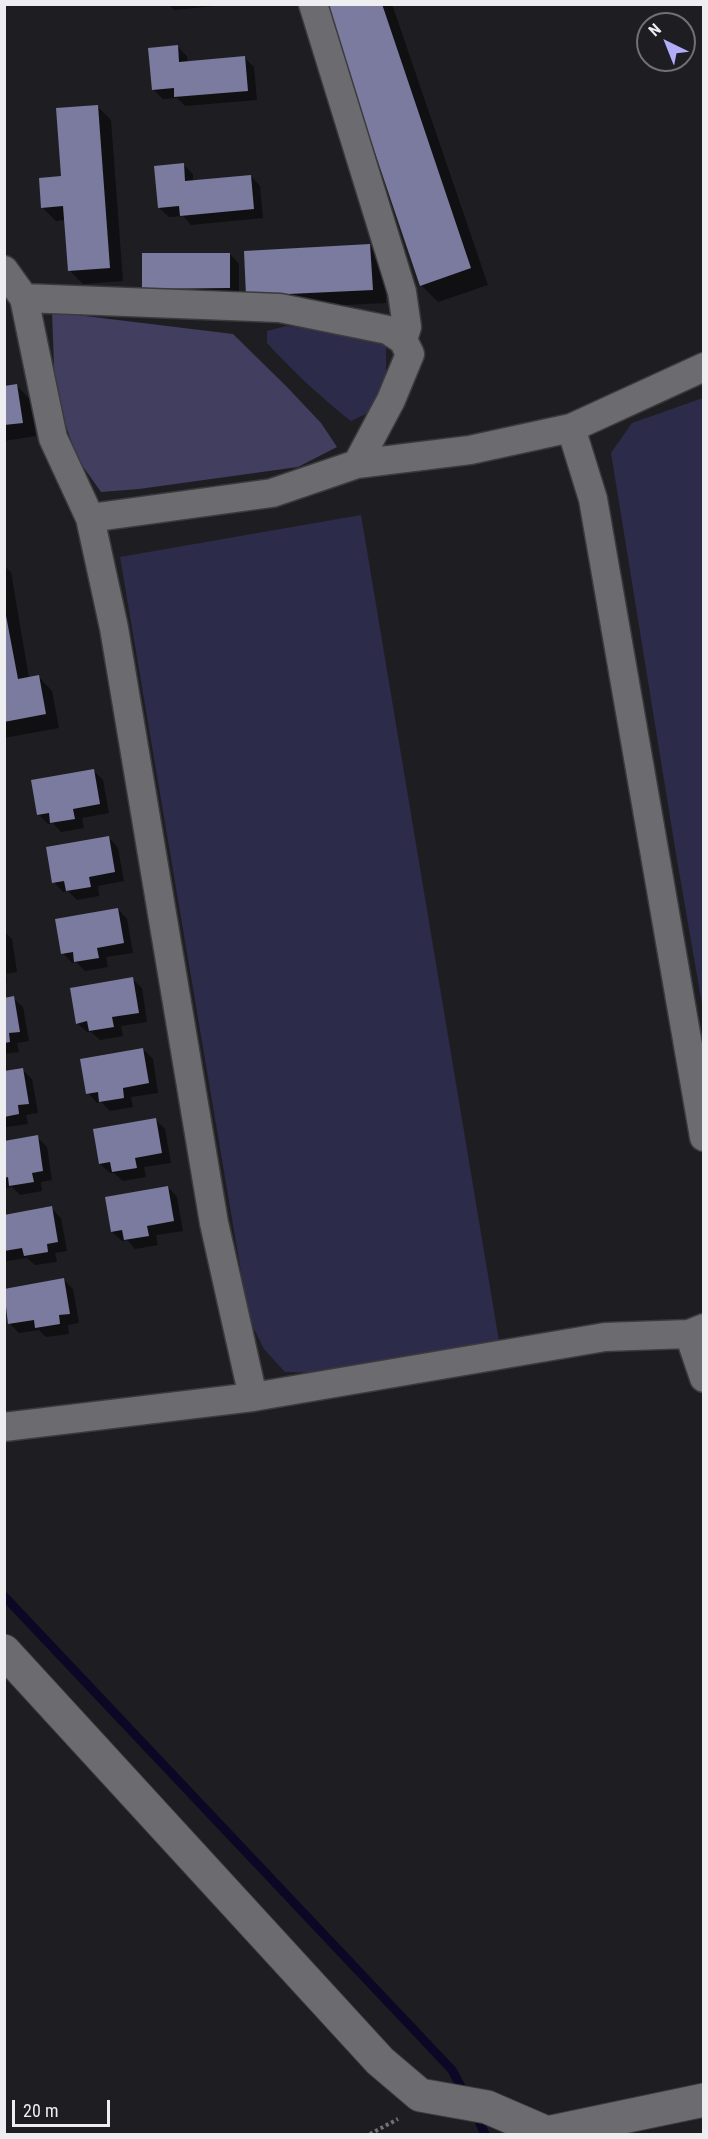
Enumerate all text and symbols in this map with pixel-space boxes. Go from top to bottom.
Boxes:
north arrow [636,12,696,72]
text: N [645,20,665,40]
scale bar [15,2088,112,2126]
text: 20 m [23,2100,58,2121]

